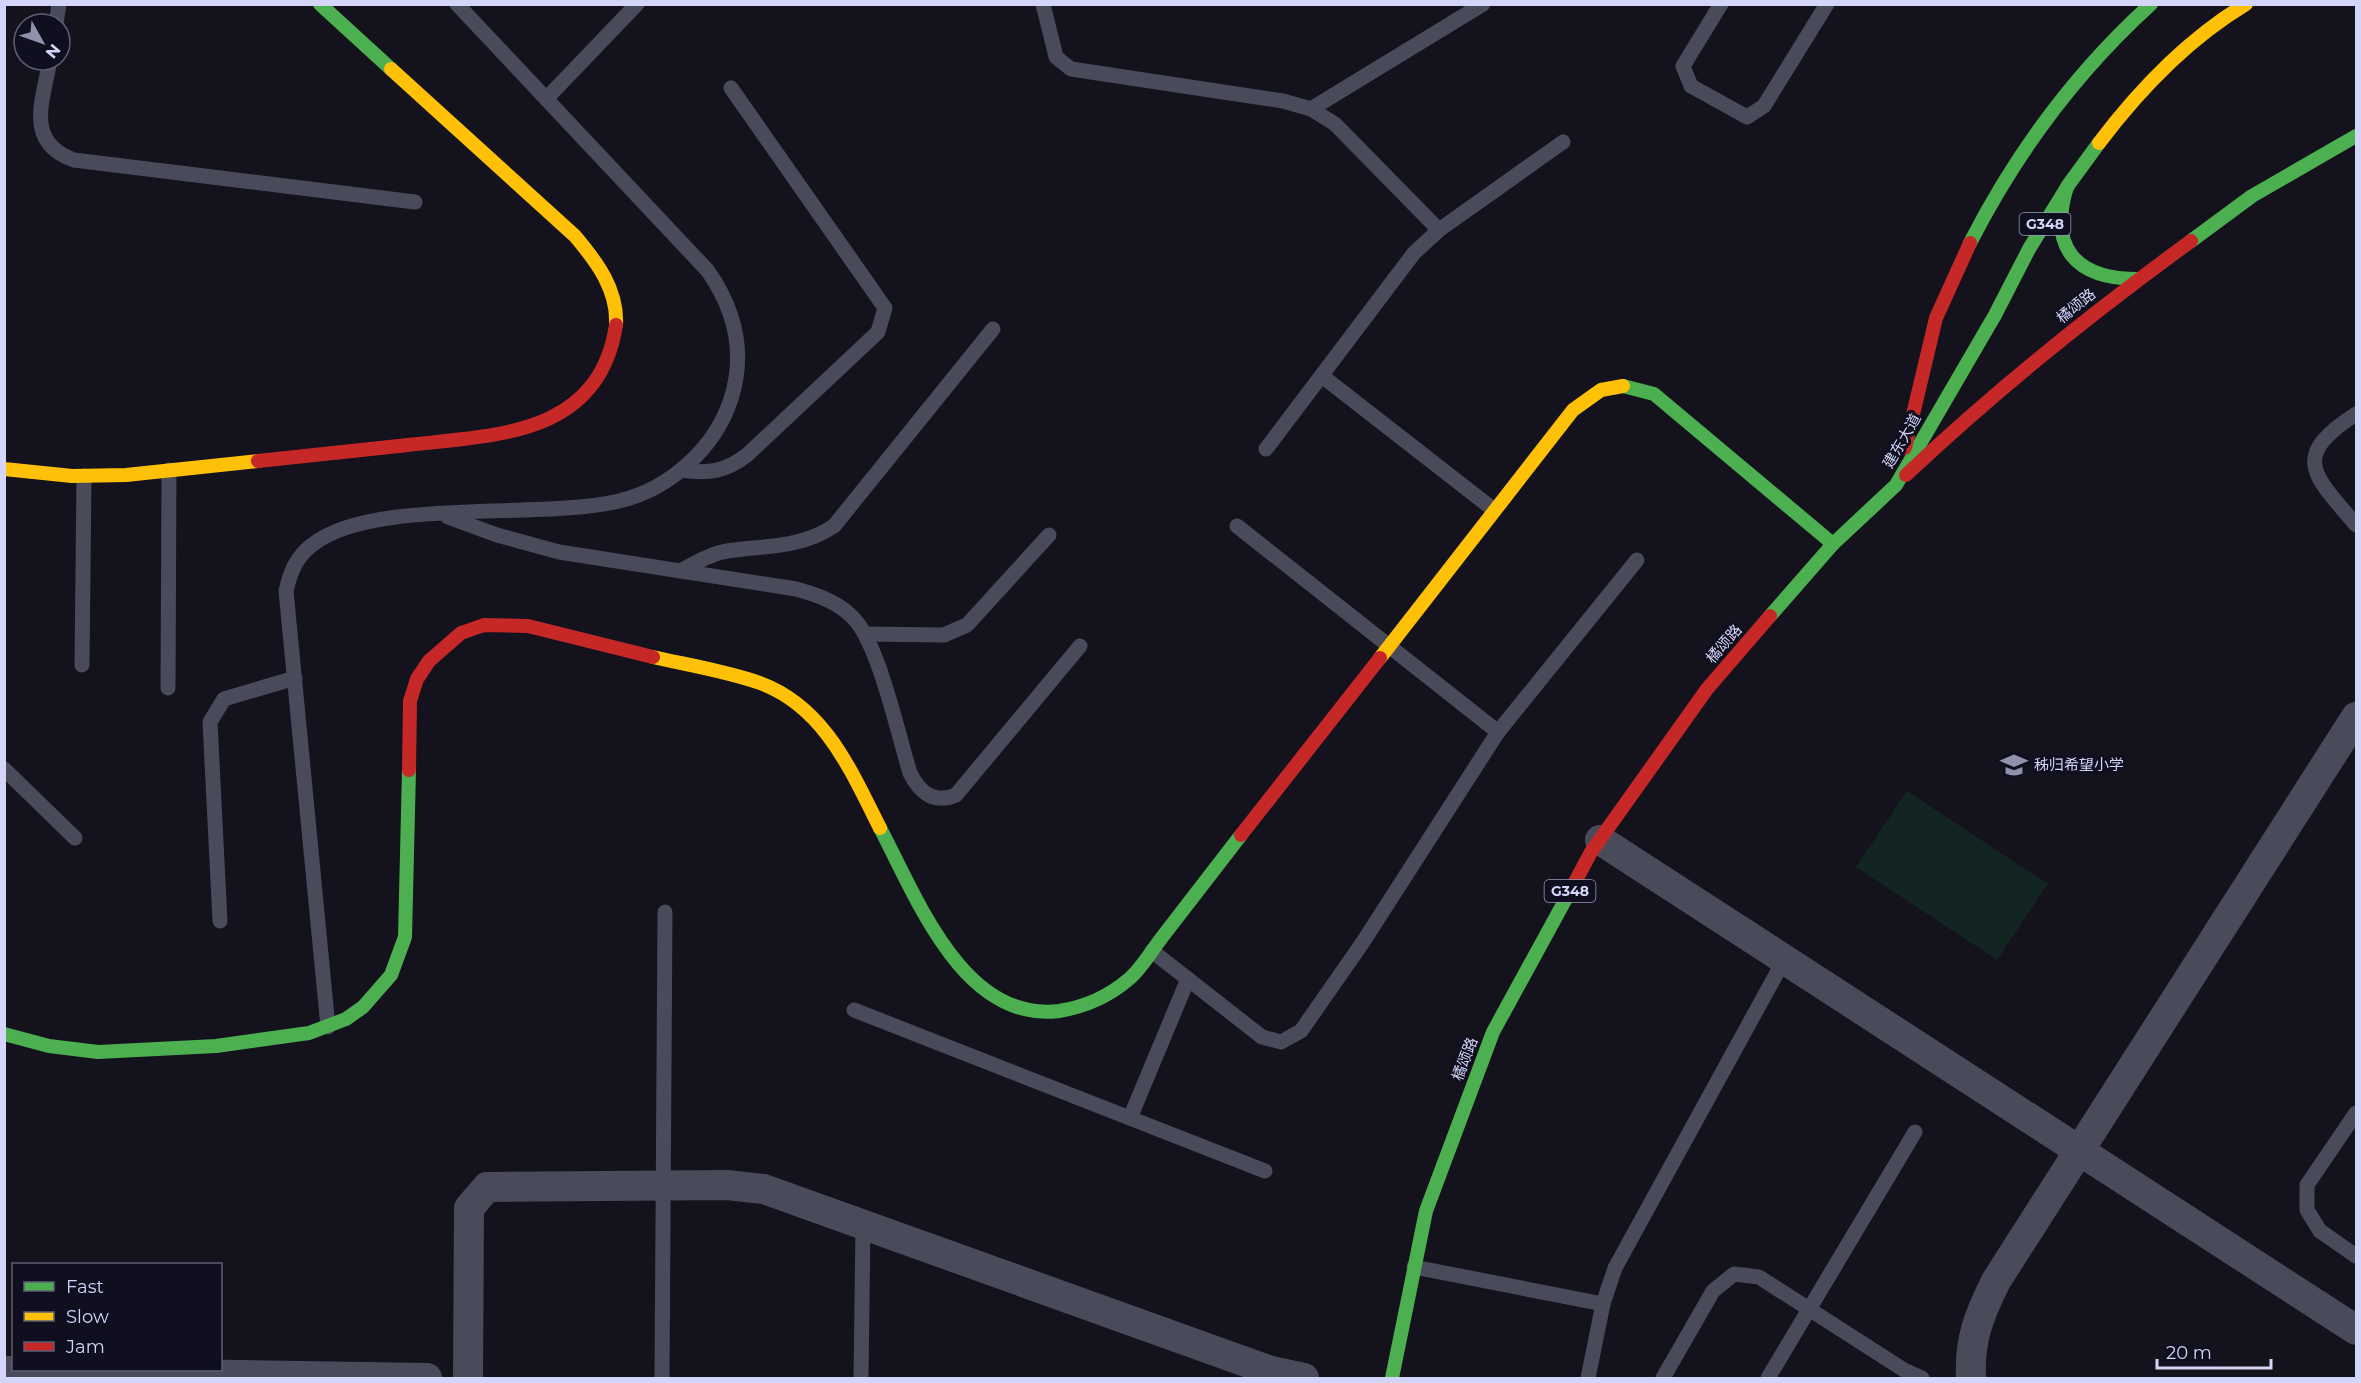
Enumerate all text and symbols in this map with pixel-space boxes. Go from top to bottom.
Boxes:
north arrow [12,12,72,72]
text: N [42,40,65,62]
road number: G348 [2020,213,2070,235]
street label: 橘颂路 [2052,284,2099,327]
street label: 建东大道 [1878,410,1925,471]
street label: 橘颂路 [1702,620,1746,667]
school or university icon: 秭归希望小学 [1999,750,2029,780]
place label: 秭归希望小学 [2034,755,2124,774]
road number: G348 [1544,880,1596,902]
street label: 橘颂路 [1448,1034,1481,1083]
legend [12,1263,222,1371]
text: Fast [66,1276,104,1298]
text: Slow [66,1306,109,1328]
scale bar [2157,1332,2271,1370]
text: Jam [65,1336,105,1358]
text: 20 m [2166,1342,2212,1364]

